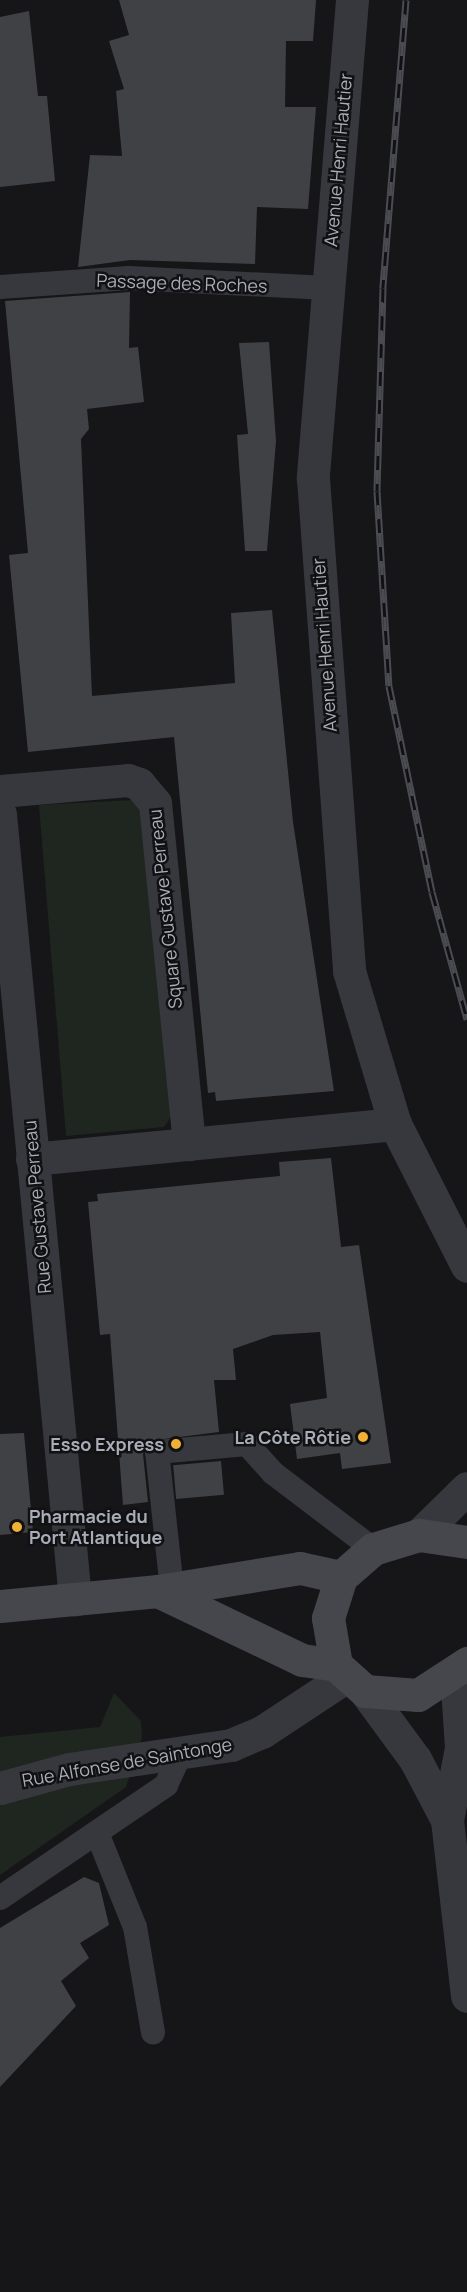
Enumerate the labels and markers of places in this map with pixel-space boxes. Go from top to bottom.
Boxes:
place label: La Côte Rôtie [235,1426,351,1448]
marker: La Côte Rôtie [356,1430,370,1444]
place label: Esso Express [50,1433,164,1455]
marker: Esso Express [169,1437,183,1451]
place label: Pharmacie du Port Atlantique [29,1506,162,1549]
marker: Pharmacie du Port Atlantique [10,1520,24,1534]

